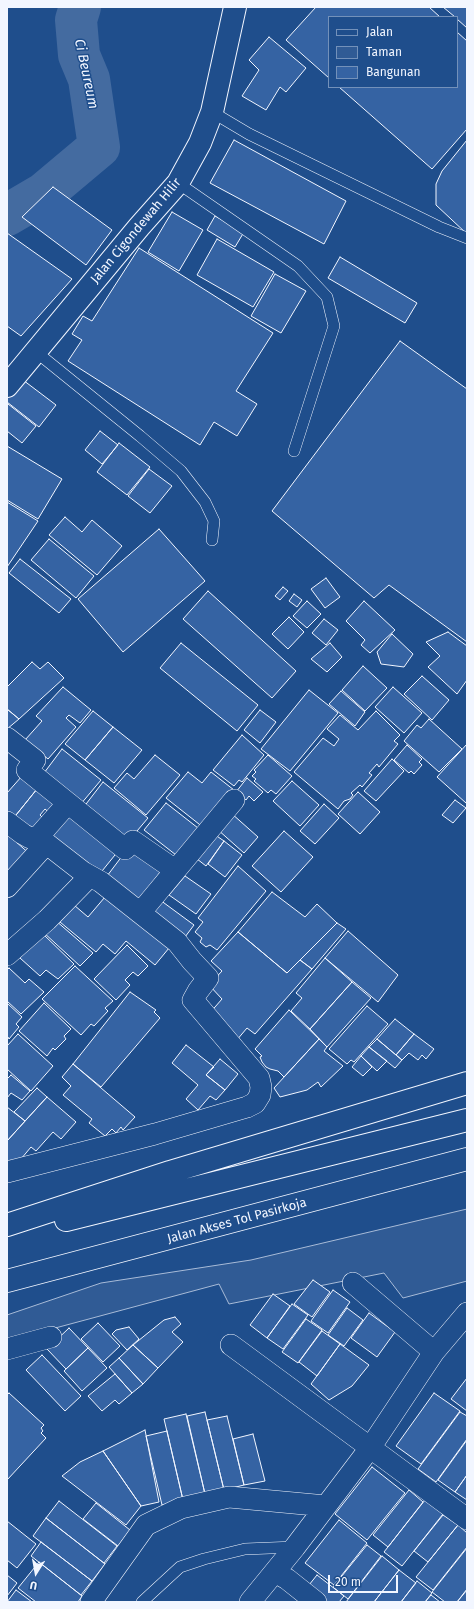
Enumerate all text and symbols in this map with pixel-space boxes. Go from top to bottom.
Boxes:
legend [328,16,458,88]
text: Jalan [366,25,393,39]
water label: Ci Beureum [70,37,102,111]
text: Taman [366,45,402,59]
text: Bangunan [366,65,421,79]
street label: Jalan Cigondewah Hilir [87,175,185,287]
street label: Jalan Akses Tol Pasirkoja [166,1195,308,1247]
north arrow [16,1553,56,1593]
scale bar [330,1567,400,1593]
text: 20 m [335,1575,361,1589]
text: U [29,1578,38,1592]

